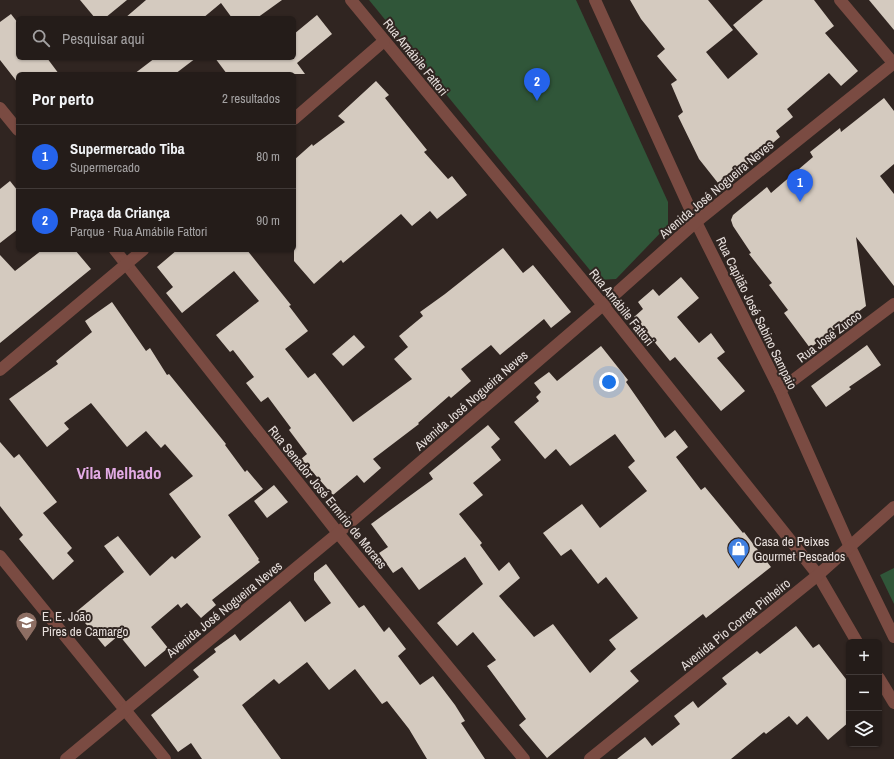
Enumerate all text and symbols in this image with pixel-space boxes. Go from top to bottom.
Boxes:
street label: Rua Amábile Fattori [379,15,452,99]
search box [16,16,296,60]
icon: search [30,27,52,49]
text: Pesquisar aqui [62,28,145,49]
pin: 2 [524,68,550,101]
text: Por perto [32,87,94,110]
text: 2 resultados [222,90,280,107]
street label: Avenida José Nogueira Neves [655,136,777,243]
text: Supermercado Tiba [70,138,185,159]
text: 1 [42,148,48,165]
text: 80 m [256,148,280,165]
text: Supermercado [70,159,140,176]
pin: 1 [787,169,813,202]
text: Praça da Criança [70,202,170,223]
text: 2 [42,212,48,229]
text: 90 m [256,212,280,229]
text: Parque · Rua Amábile Fattori [70,223,208,240]
street label: Rua Capitão José Sabino Sampaio [712,234,801,392]
street label: Rua Amábile Fattori [585,265,658,349]
street label: Rua José Zucco [793,306,865,366]
street label: Avenida José Nogueira Neves [411,347,531,455]
your location [599,372,619,392]
street label: Rua Senador José Ermirio de Moraes [265,422,391,572]
district label: Vila Melhado [77,461,161,484]
place label: Casa de Peixes Gourmet Pescados [754,533,845,565]
shop icon: Casa de Peixes Gourmet Pescados [725,535,751,568]
street label: Avenida José Nogueira Neves [162,557,286,662]
street label: Avenida Pio Correa Pinheiro [676,575,794,675]
place label: E. E. João Pires de Camargo [42,608,129,640]
school or university icon: E. E. João Pires de Camargo [13,610,39,643]
map controls [846,639,882,747]
button: + [846,639,882,675]
button: − [846,675,882,711]
button: layers [846,711,882,747]

